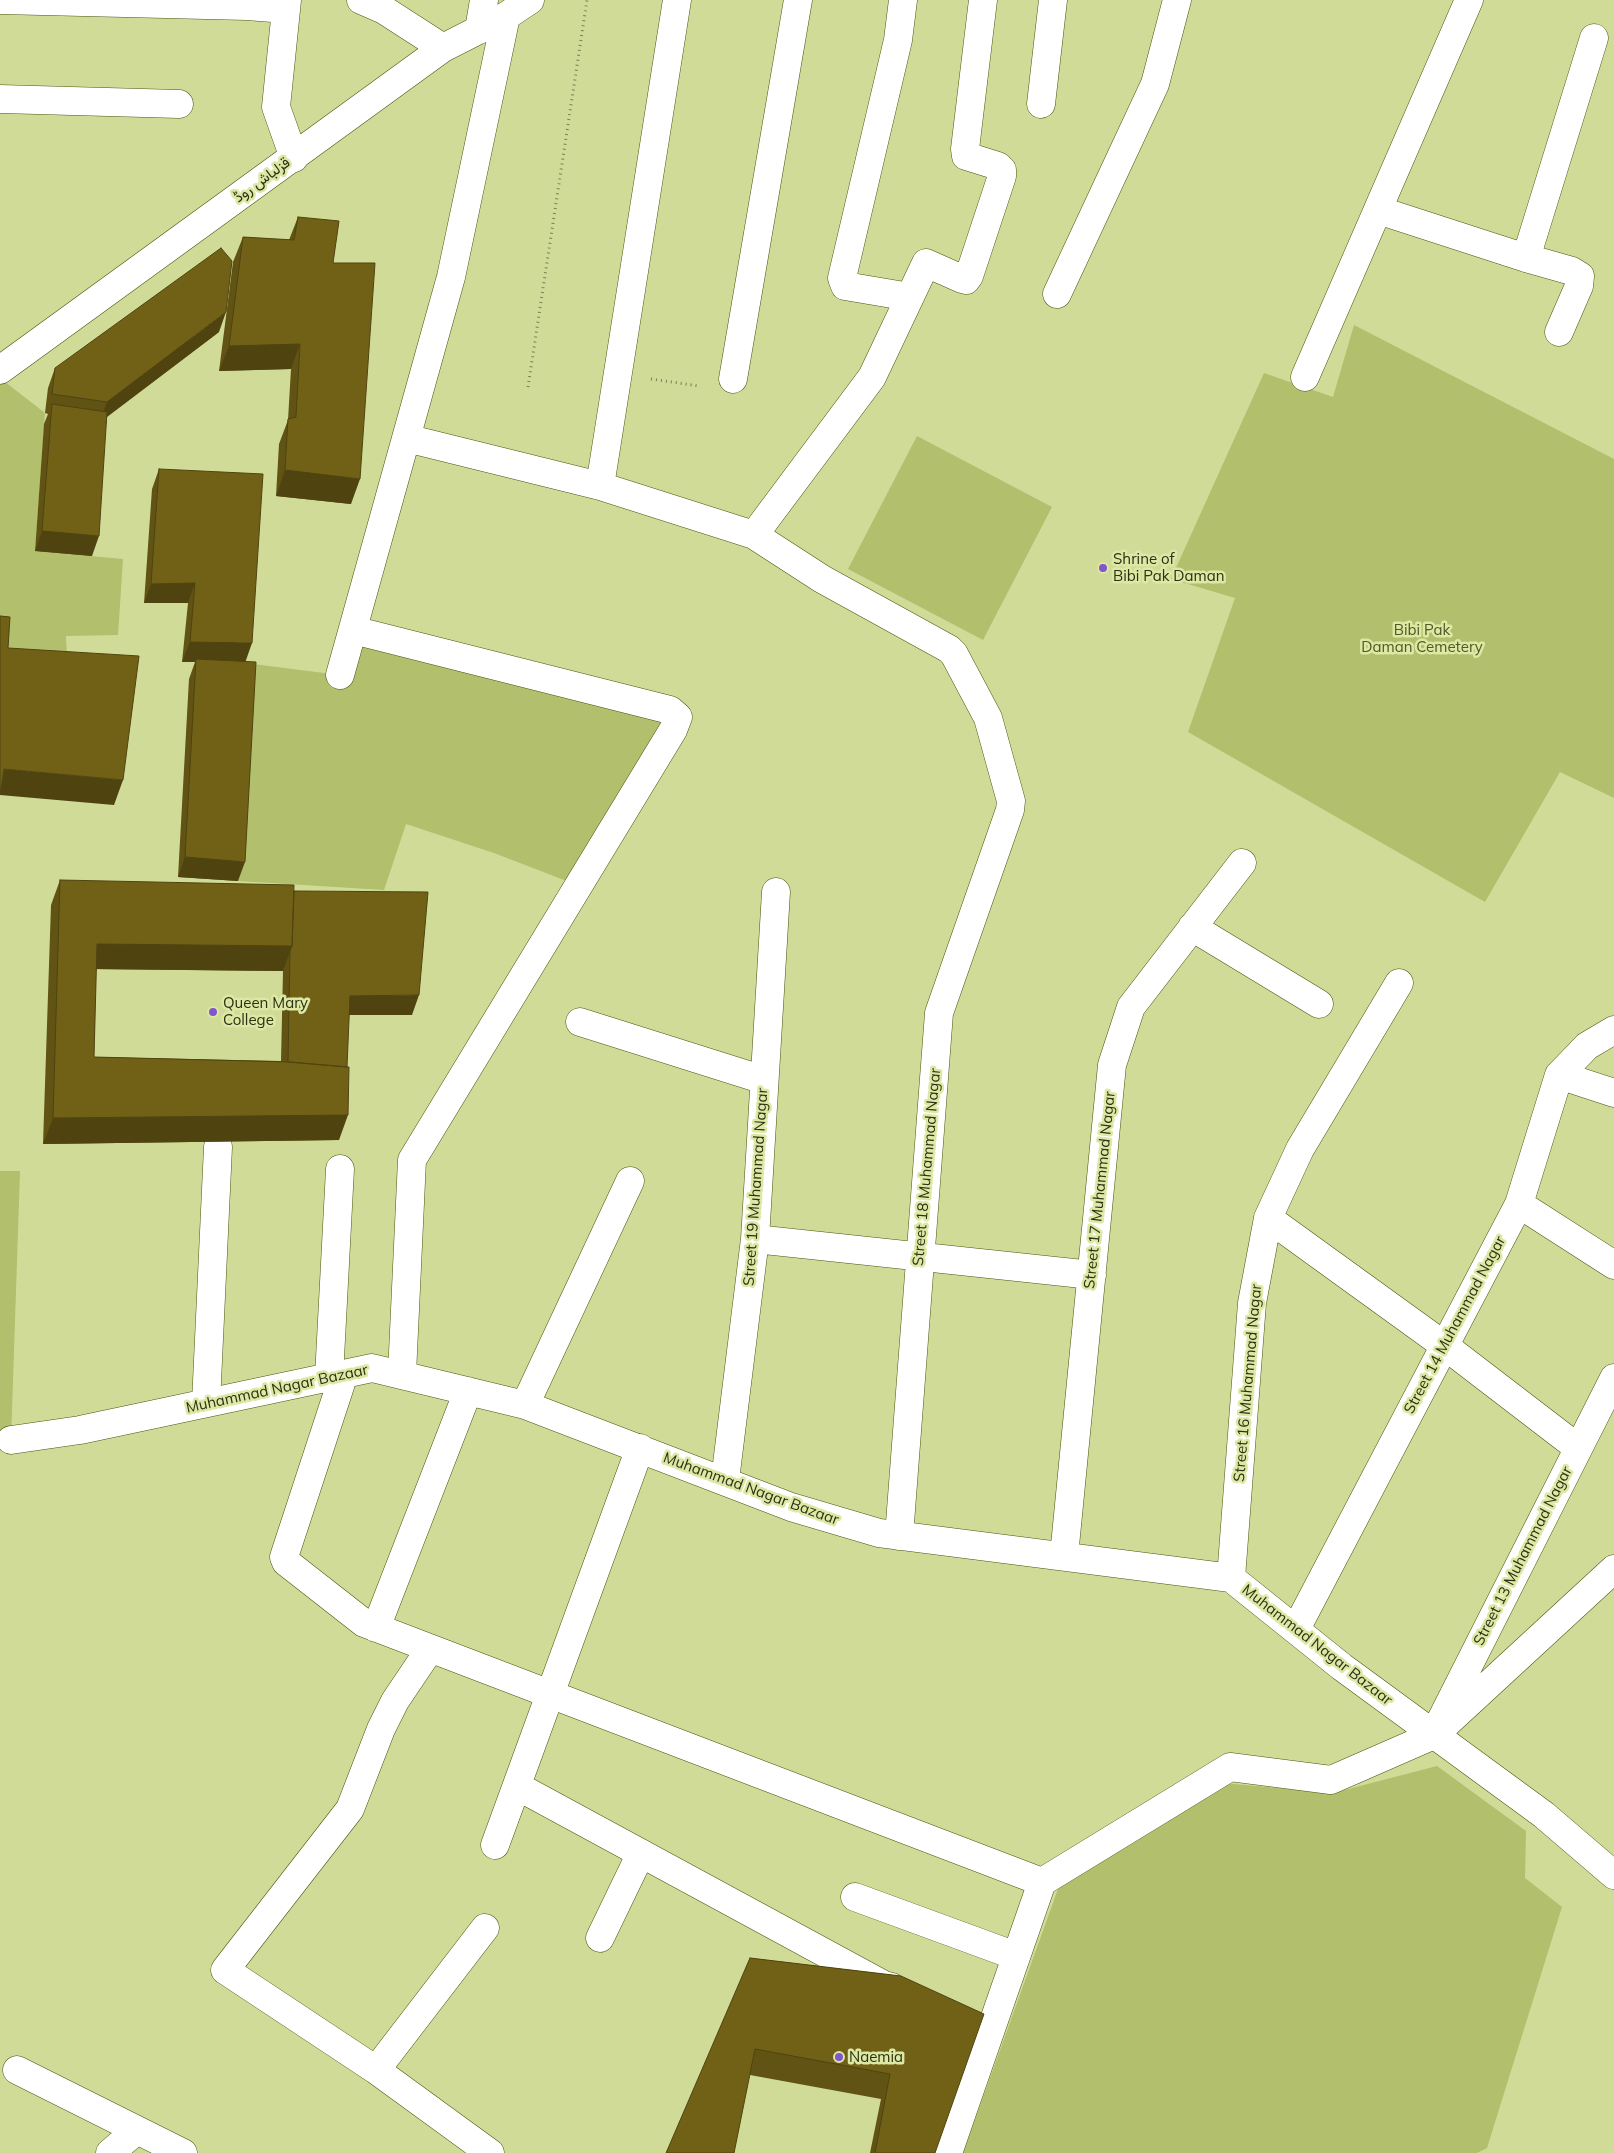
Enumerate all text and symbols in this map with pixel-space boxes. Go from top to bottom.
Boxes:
street label: قزلباش روڈ [230,153,294,207]
place label: Shrine of Bibi Pak Daman [1113,550,1224,585]
marker: Shrine of Bibi Pak Daman [1097,562,1109,574]
park label: Bibi Pak Daman Cemetery [1361,621,1483,656]
place label: Queen Mary College [223,994,308,1029]
marker: Queen Mary College [207,1006,219,1018]
street label: Street 18 Muhammad Nagar [909,1067,945,1267]
street label: Street 19 Muhammad Nagar [740,1087,772,1287]
street label: Street 17 Muhammad Nagar [1081,1090,1119,1290]
street label: Street 14 Muhammad Nagar [1400,1233,1510,1417]
street label: Street 16 Muhammad Nagar [1230,1283,1266,1483]
street label: Muhammad Nagar Bazaar [184,1361,370,1417]
street label: Muhammad Nagar Bazaar [661,1449,841,1529]
street label: Street 13 Muhammad Nagar [1470,1463,1576,1649]
street label: Muhammad Nagar Bazaar [1238,1581,1396,1709]
place label: Naemia [849,2048,903,2066]
marker: Naemia [833,2051,845,2063]

